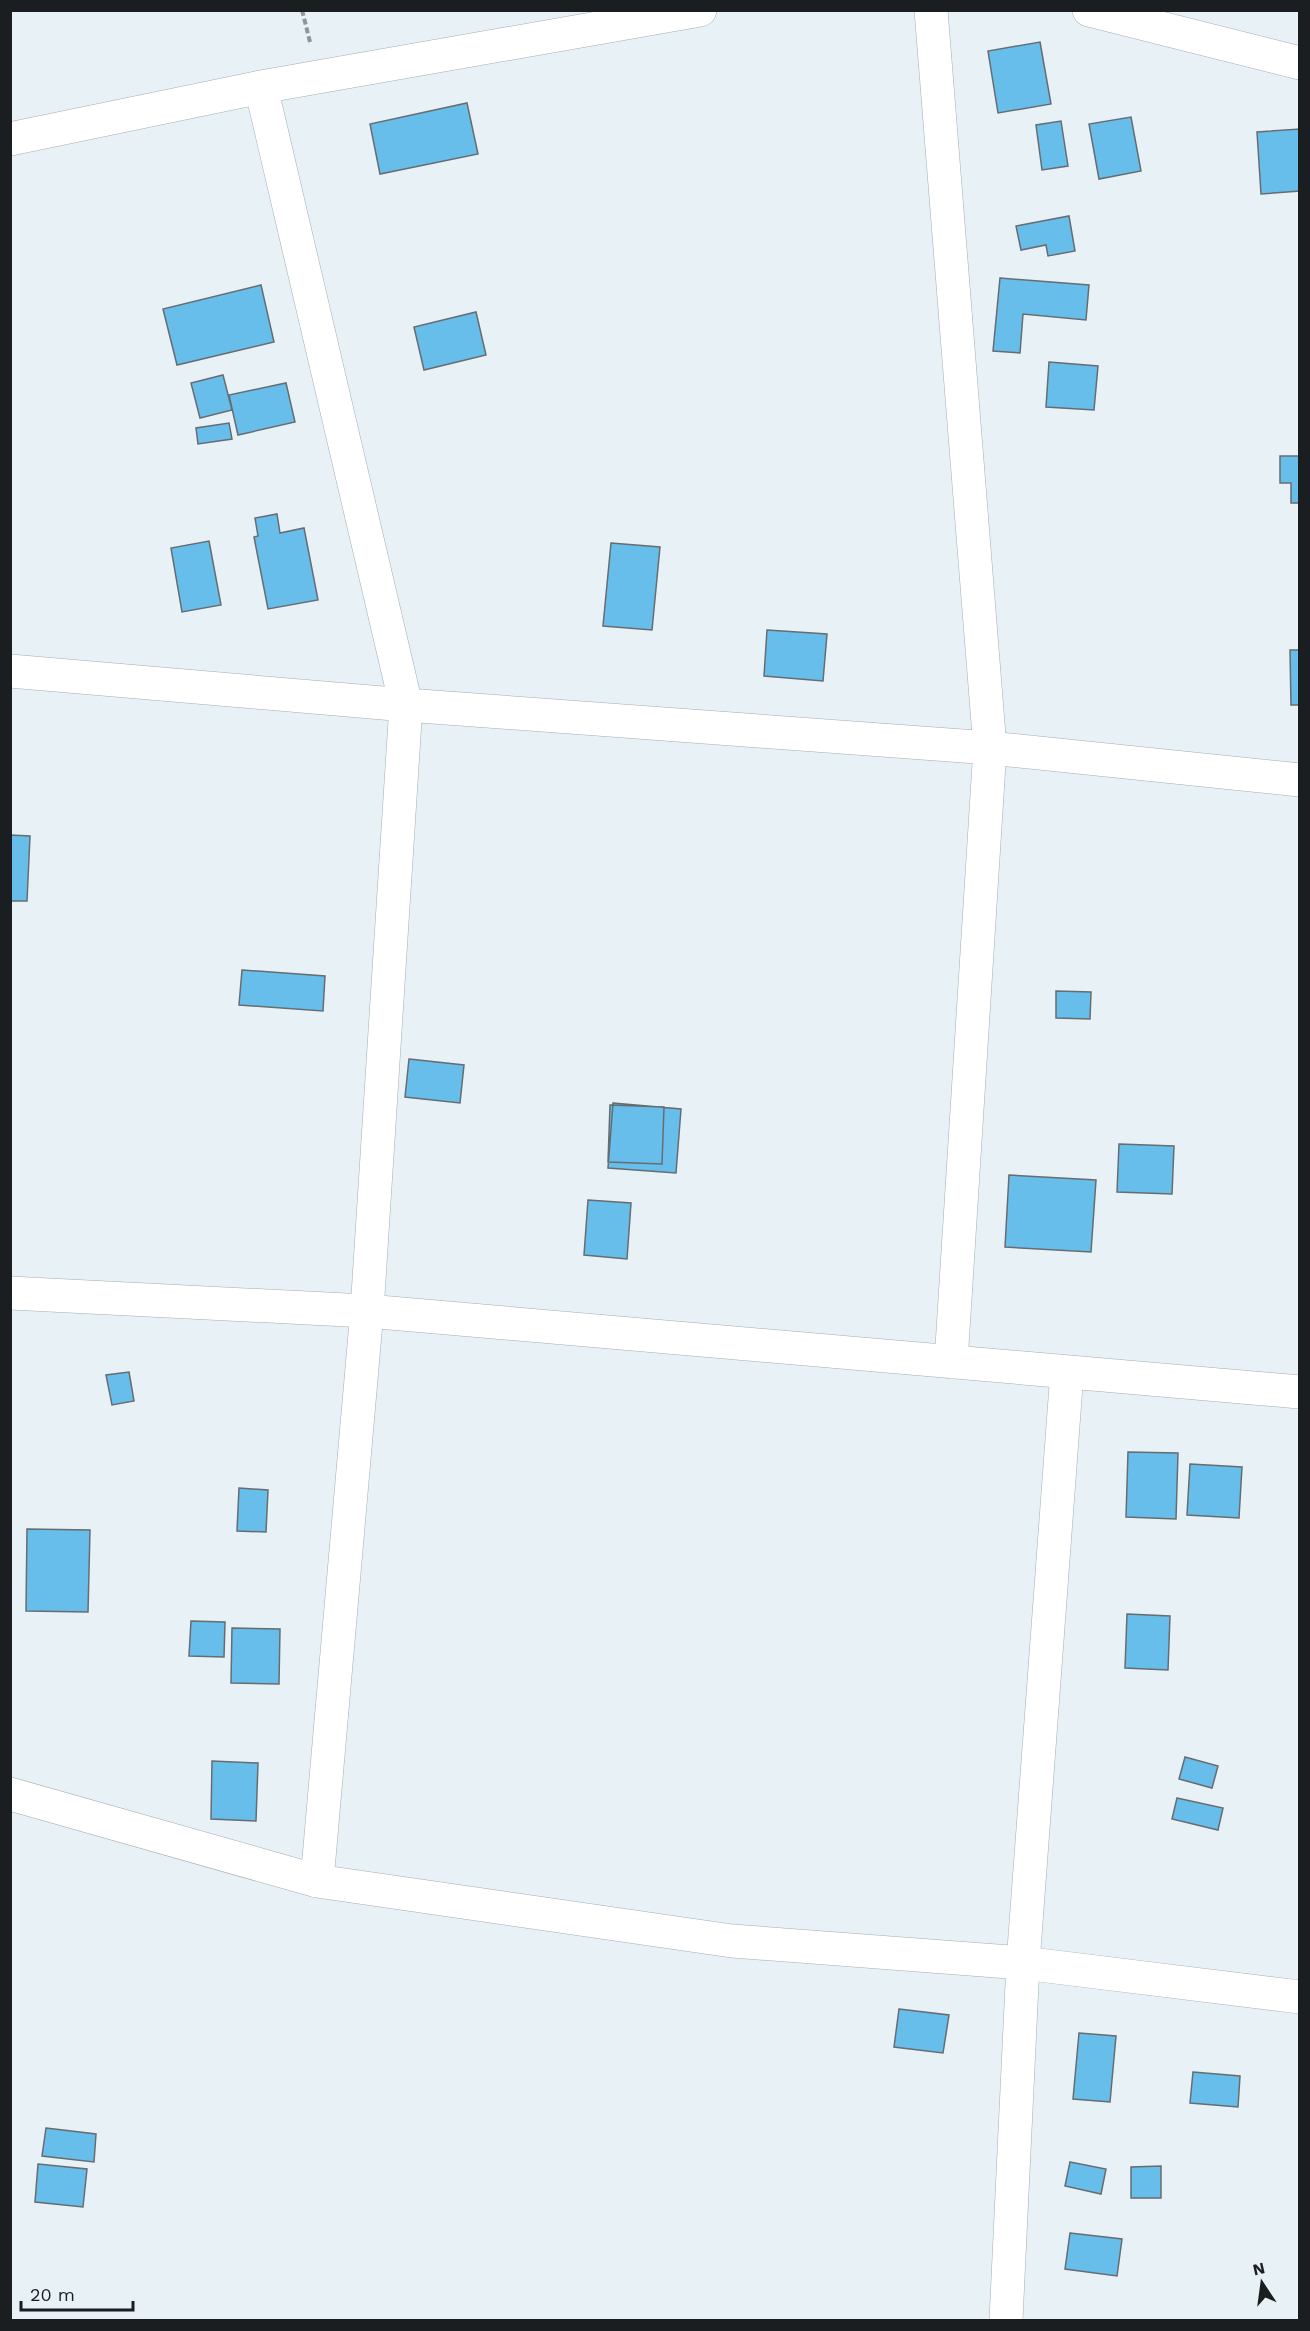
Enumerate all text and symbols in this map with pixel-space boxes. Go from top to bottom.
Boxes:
north arrow [1232,2253,1292,2313]
text: N [1251,2258,1267,2279]
scale bar [21,2274,134,2312]
text: 20 m [30,2284,75,2305]

